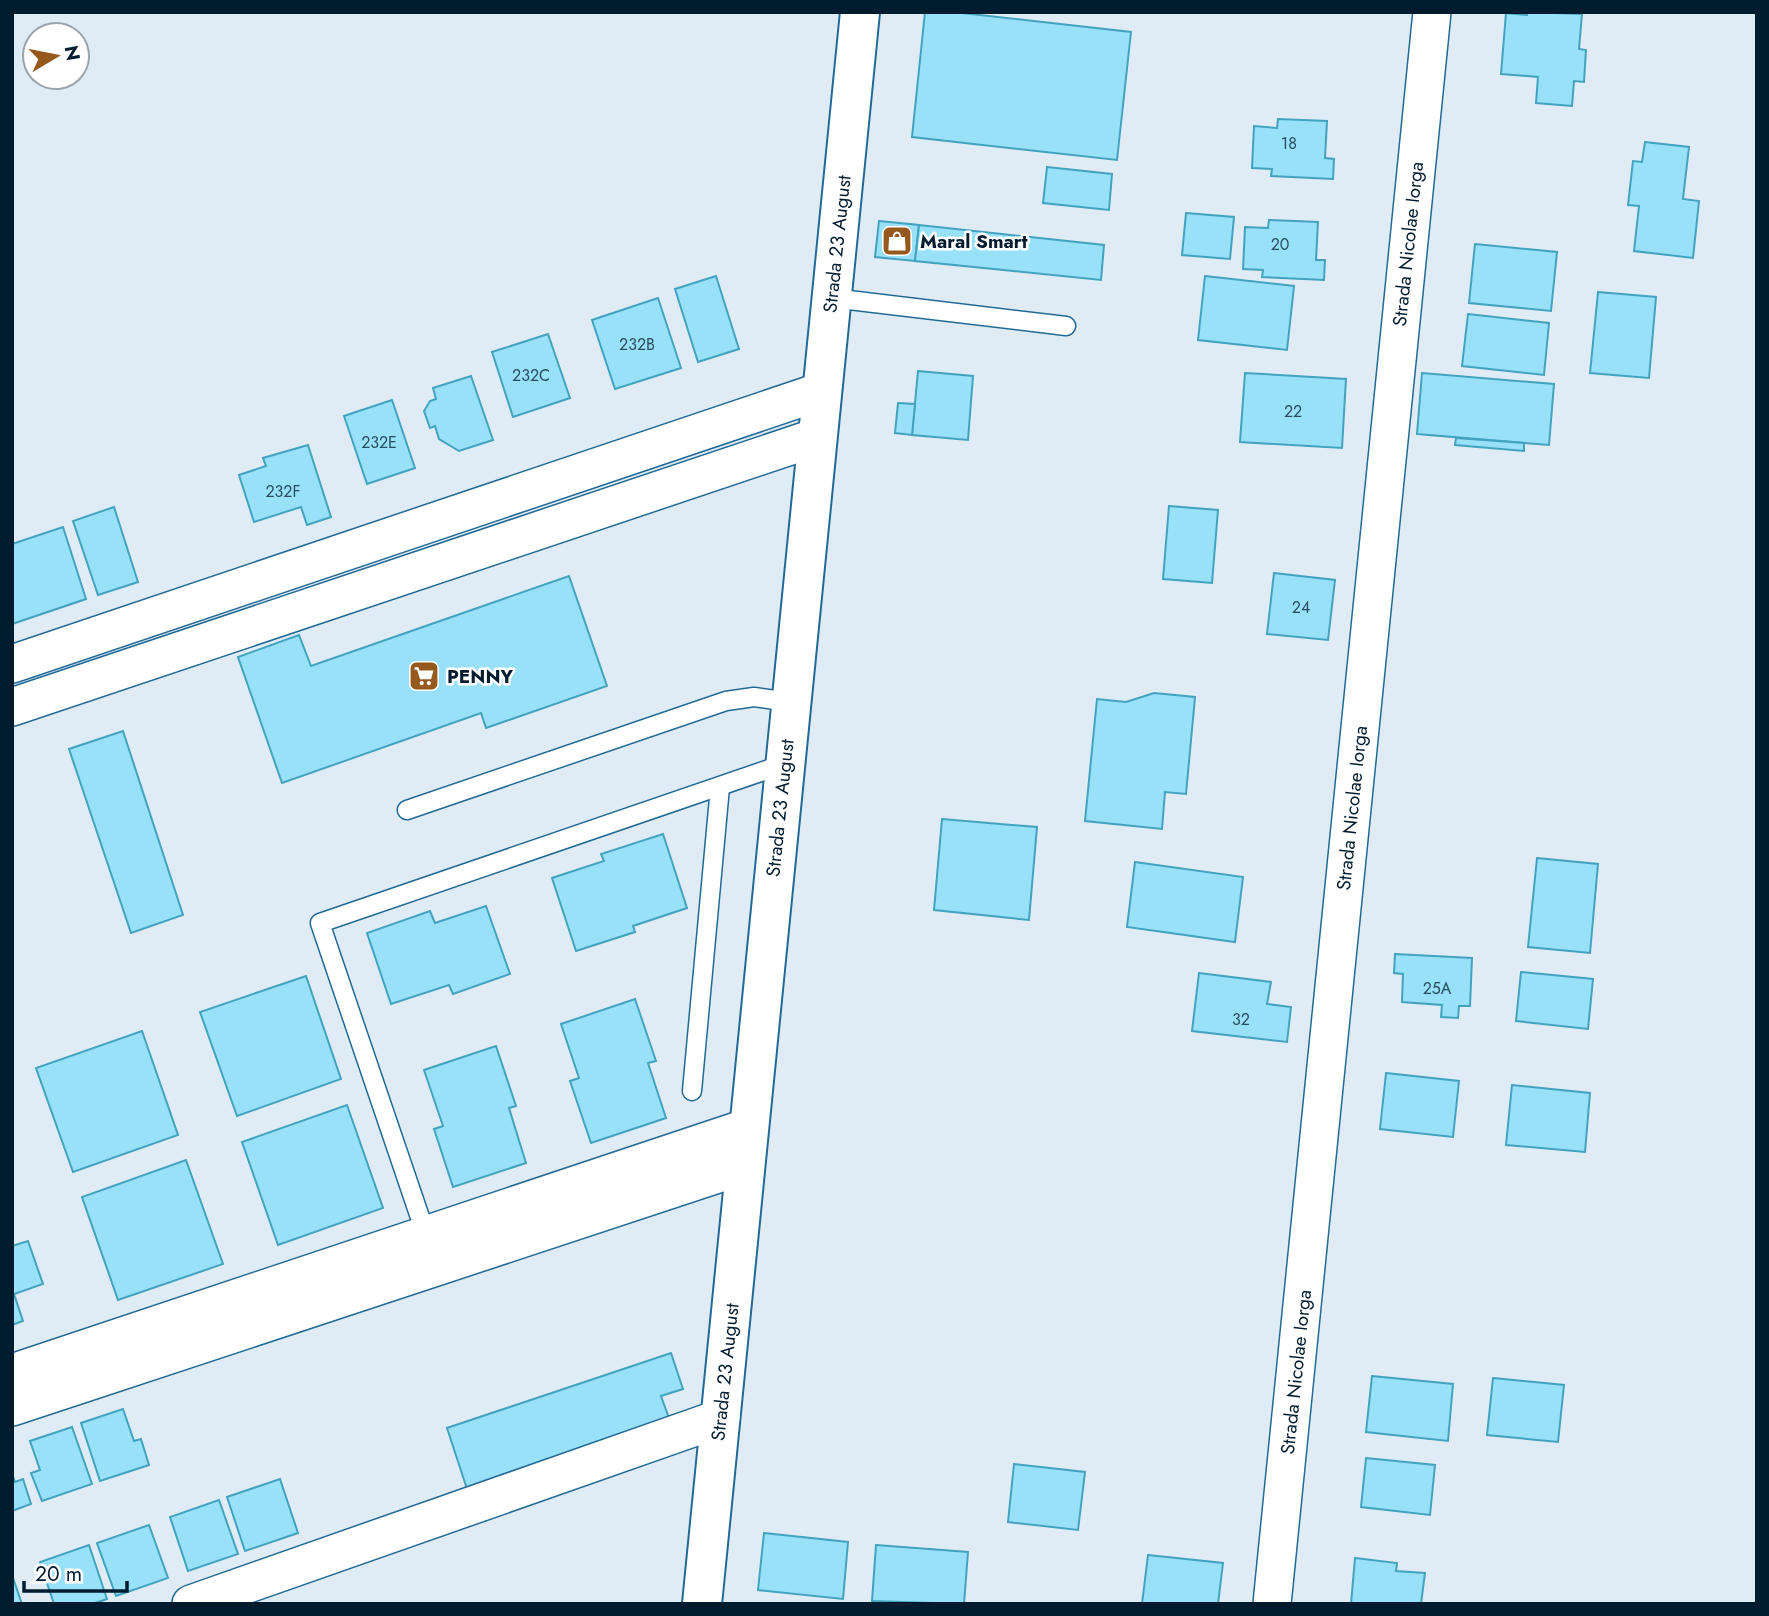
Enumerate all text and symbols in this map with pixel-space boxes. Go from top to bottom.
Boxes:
north arrow [21,21,91,91]
text: N [58,43,87,63]
house number: 18 [1281,132,1297,155]
street label: Strada Nicolae Iorga [1386,160,1430,328]
street label: Strada 23 August [816,173,858,314]
shop icon: Maral Smart [880,224,914,258]
place label: Maral Smart [920,228,1028,255]
house number: 20 [1271,233,1289,256]
house number: 232B [619,333,655,356]
house number: 232C [512,364,550,387]
house number: 22 [1284,400,1302,423]
house number: 232E [361,431,397,454]
house number: 232F [266,480,300,503]
house number: 24 [1292,596,1310,619]
supermarket icon: PENNY [407,659,441,693]
place label: PENNY [447,663,513,690]
street label: Strada Nicolae Iorga [1330,724,1374,892]
street label: Strada 23 August [759,737,801,878]
house number: 25A [1423,977,1452,1000]
house number: 32 [1232,1008,1250,1031]
street label: Strada Nicolae Iorga [1274,1288,1318,1456]
street label: Strada 23 August [704,1301,746,1442]
scale bar [24,1550,128,1594]
text: 20 m [35,1559,82,1589]

